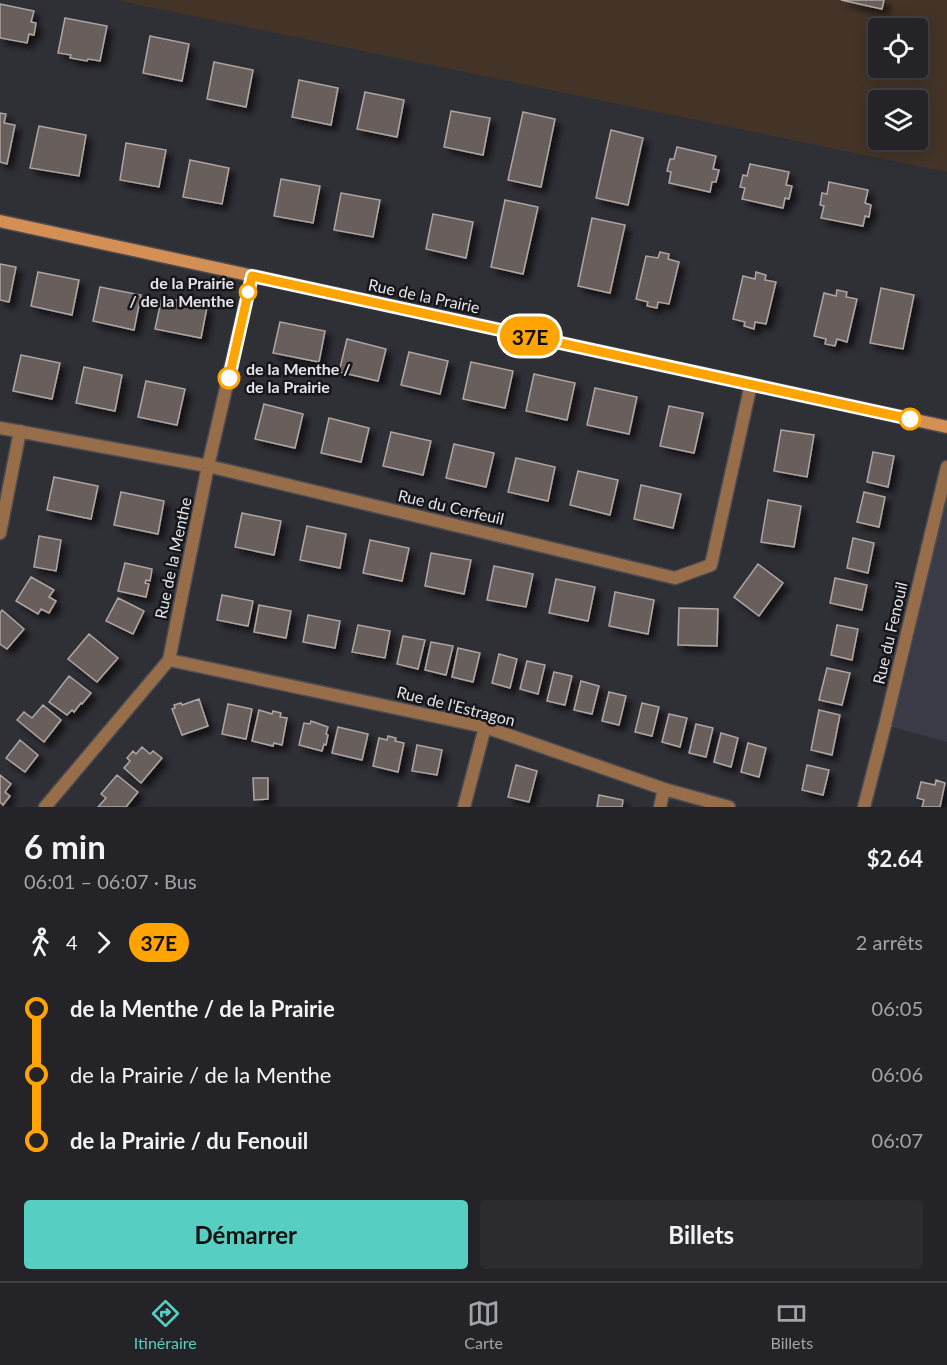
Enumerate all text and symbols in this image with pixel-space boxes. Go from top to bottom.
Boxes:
map controls [868,18,928,150]
button: locate [868,18,928,78]
button: layers [868,90,928,150]
place label: de la Prairie / de la Menthe [129,273,234,310]
street label: Rue de la Prairie [367,274,482,317]
marker: de la Prairie / de la Menthe [239,283,257,301]
line badge: 37E [496,316,564,356]
text: 37E [512,324,548,349]
place label: de la Menthe / de la Prairie [246,359,351,396]
marker: de la Menthe / de la Prairie [218,367,240,389]
unlabelled marker [899,408,921,430]
street label: Rue du Cerfeuil [396,485,506,528]
street label: Rue de la Menthe [150,496,195,620]
street label: Rue du Fenouil [869,580,911,686]
street label: Rue de l'Estragon [395,682,517,729]
text: 6 min [24,826,106,866]
text: $2.64 [867,845,923,872]
text: 06:01 – 06:07 · Bus [24,869,197,893]
icon: walk [24,926,57,959]
icon: forward [87,926,120,959]
text: 4 [66,930,78,954]
text: 37E [141,930,177,955]
text: 2 arrêts [856,930,923,954]
text: de la Menthe / de la Prairie [70,995,335,1022]
text: 06:05 [872,996,923,1020]
text: de la Prairie / de la Menthe [70,1061,331,1088]
text: 06:06 [872,1062,923,1086]
text: de la Prairie / du Fenouil [70,1127,308,1154]
text: 06:07 [872,1128,923,1152]
button: Démarrer [24,1200,468,1269]
button: Billets [480,1200,923,1269]
tab: Itinéraire [134,1297,197,1352]
tab: Carte [464,1297,503,1352]
tab: Billets [771,1297,813,1352]

